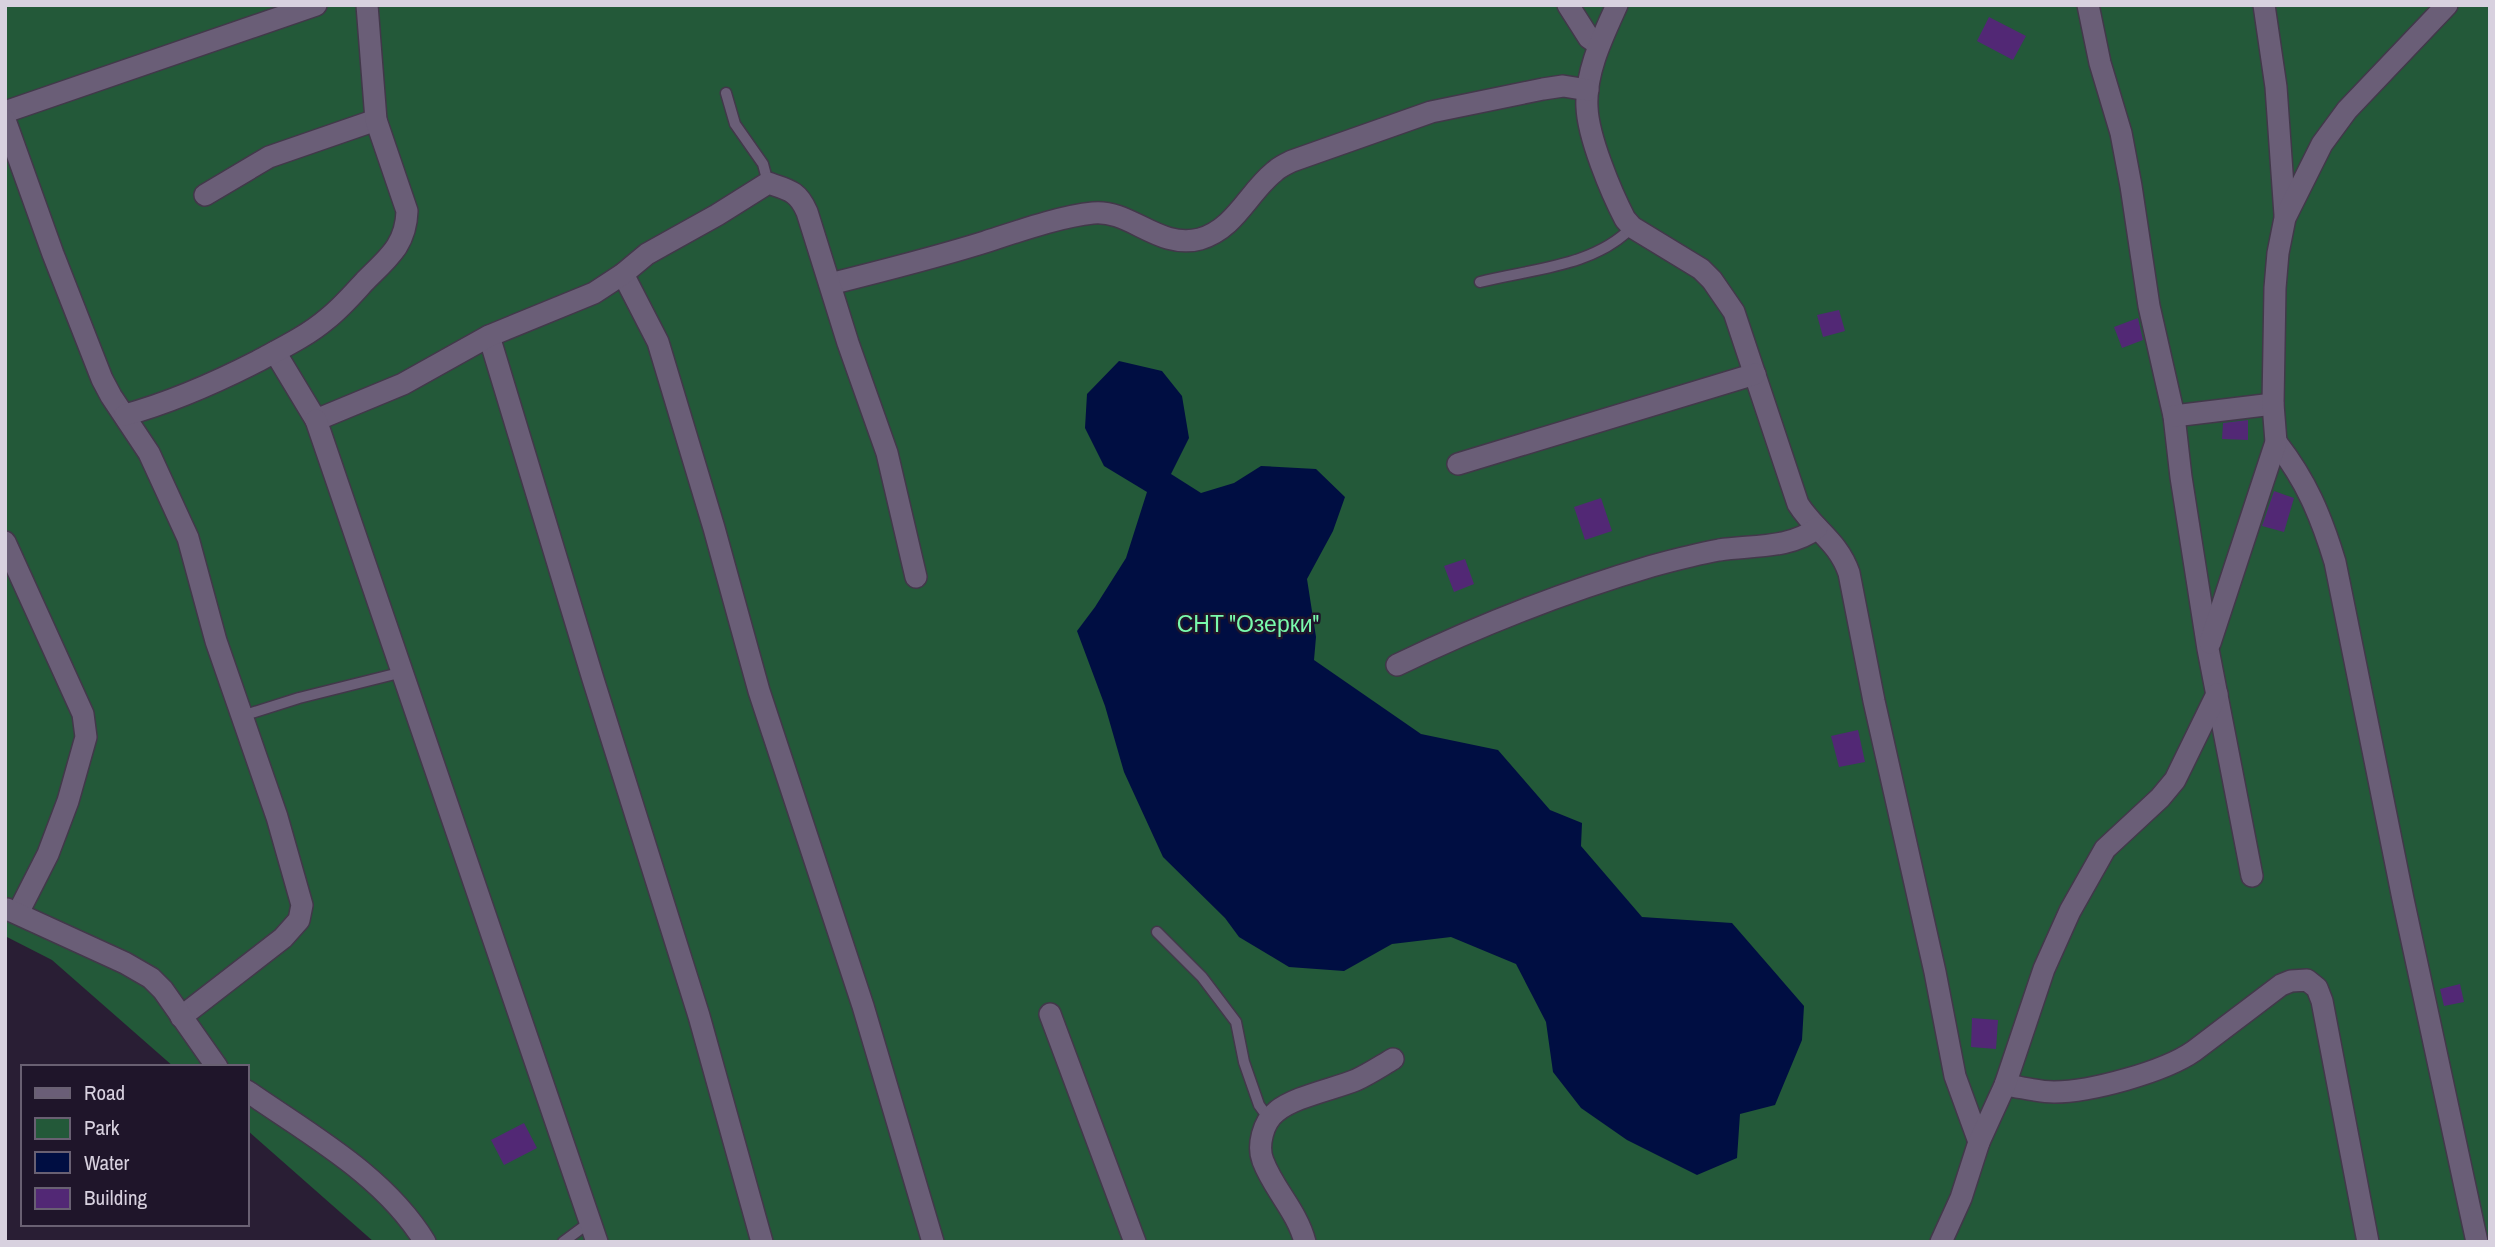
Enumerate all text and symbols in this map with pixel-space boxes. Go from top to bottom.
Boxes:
park label: СНТ "Озерки" [1177,608,1319,639]
legend [21,1065,248,1226]
text: Road [84,1078,125,1107]
text: Park [84,1113,120,1142]
text: Water [84,1148,130,1177]
text: Building [84,1183,148,1212]

